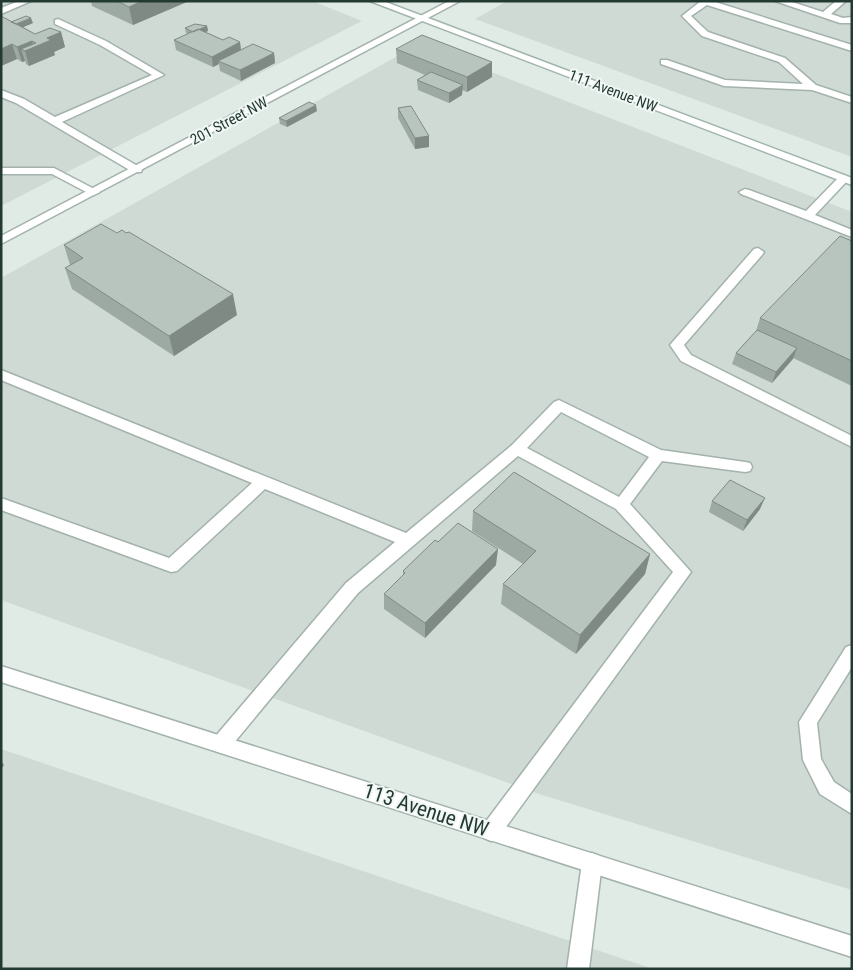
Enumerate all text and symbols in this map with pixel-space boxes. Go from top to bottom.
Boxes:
street label: 111 Avenue NW [566,66,660,116]
street label: 201 Street NW [187,93,271,149]
street label: 113 Avenue NW [360,778,492,842]

